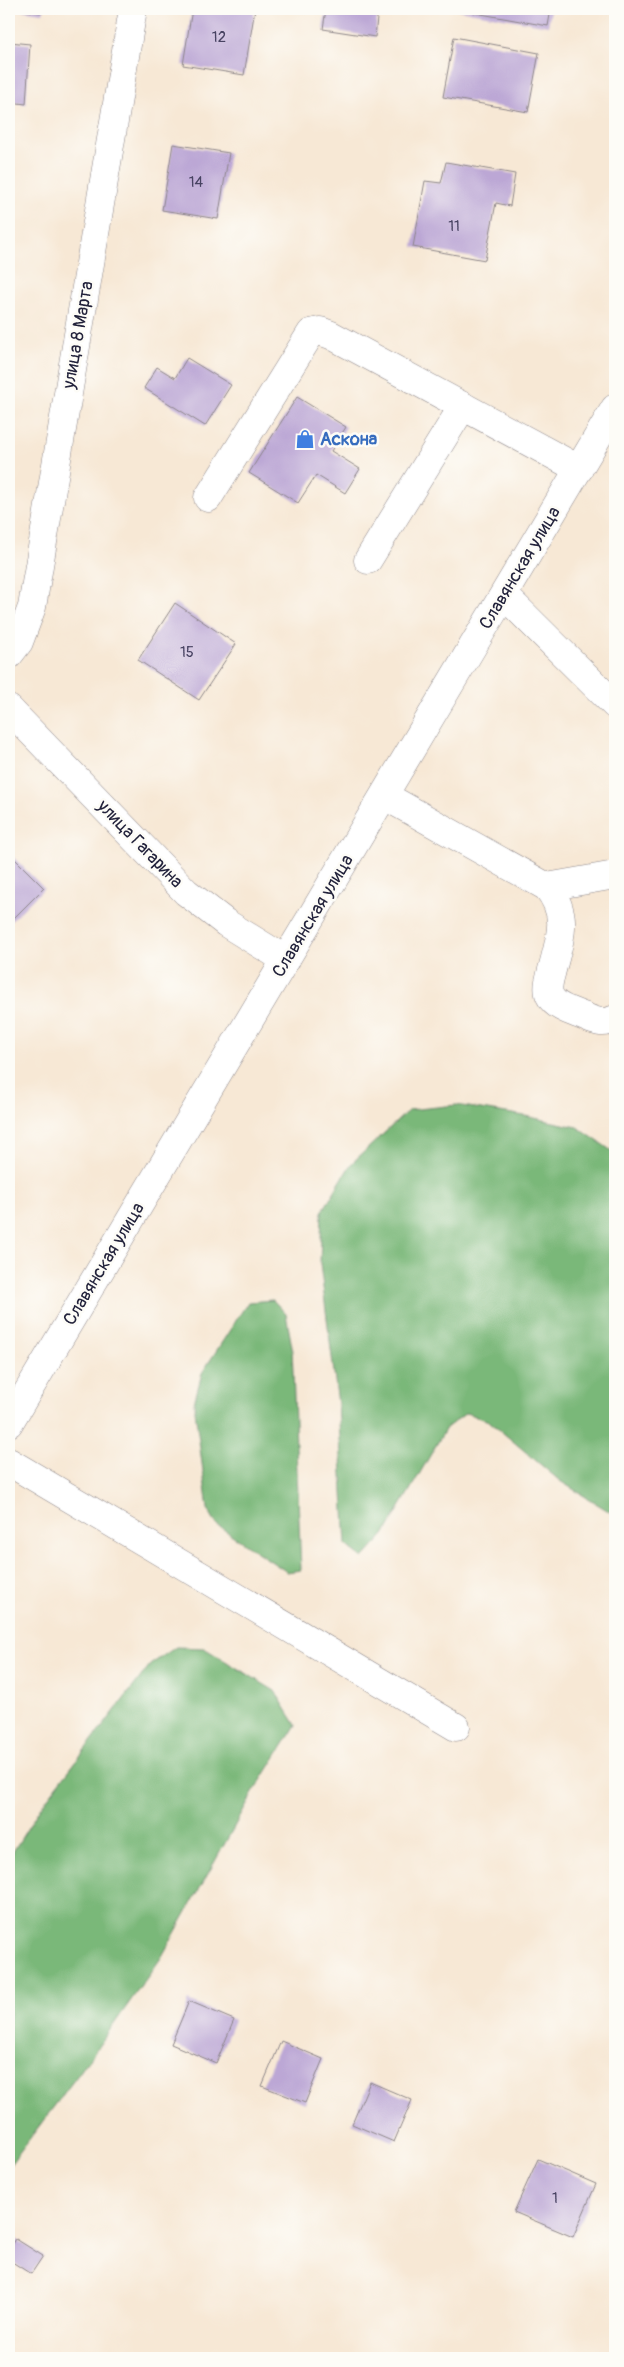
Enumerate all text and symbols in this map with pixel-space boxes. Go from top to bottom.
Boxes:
house number: 12 [212,28,226,47]
house number: 14 [189,173,204,192]
house number: 11 [448,217,460,236]
street label: улица 8 Марта [57,279,99,392]
shop icon: Аскона [294,428,316,450]
place label: Аскона [320,428,378,451]
street label: Славянская улица [474,502,566,634]
house number: 15 [180,643,194,662]
street label: улица Гагарина [91,794,188,893]
street label: Славянская улица [267,850,359,982]
street label: Славянская улица [58,1198,150,1330]
house number: 1 [552,2189,558,2208]

